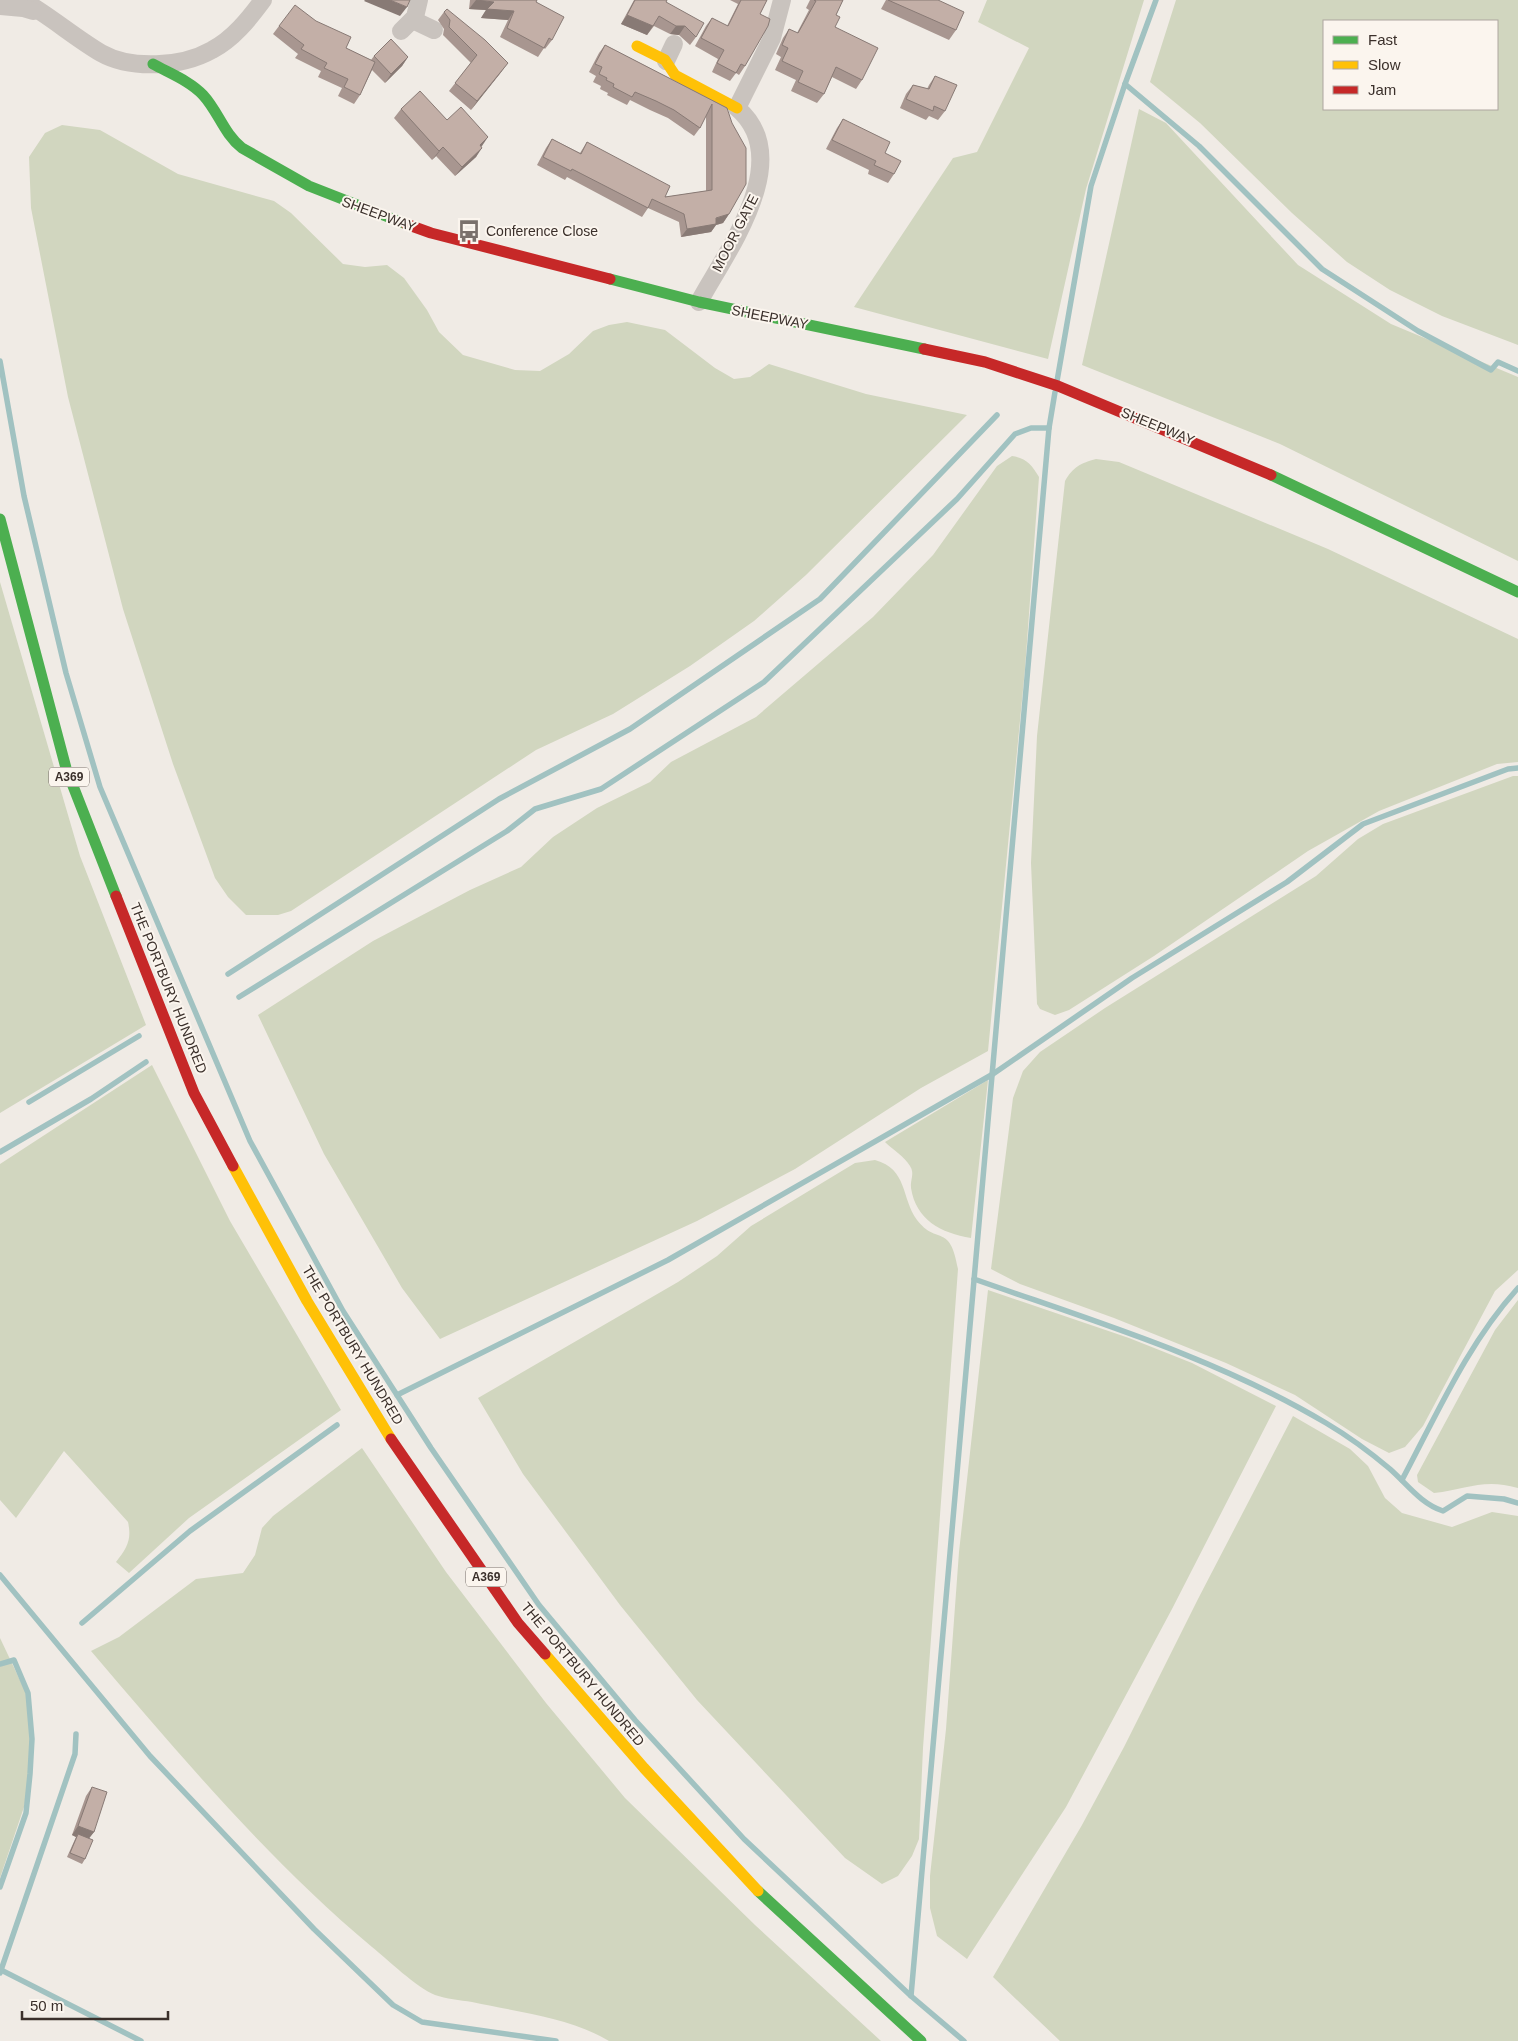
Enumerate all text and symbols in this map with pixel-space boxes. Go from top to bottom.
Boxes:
legend [1323,20,1498,110]
text: Fast [1368,31,1398,48]
text: Slow [1368,56,1401,73]
text: Jam [1368,81,1396,98]
street label: MOOR GATE [709,192,761,274]
street label: SHEEPWAY [340,193,419,235]
bus stop icon: Conference Close [456,218,482,244]
place label: Conference Close [486,223,598,239]
street label: SHEEPWAY [730,302,810,332]
street label: SHEEPWAY [1119,404,1198,448]
road number: A369 [49,768,89,786]
street label: THE PORTBURY HUNDRED [127,900,211,1076]
street label: THE PORTBURY HUNDRED [299,1263,407,1427]
road number: A369 [466,1568,506,1586]
street label: THE PORTBURY HUNDRED [518,1599,648,1749]
scale bar [22,1988,169,2020]
text: 50 m [30,1997,63,2014]

